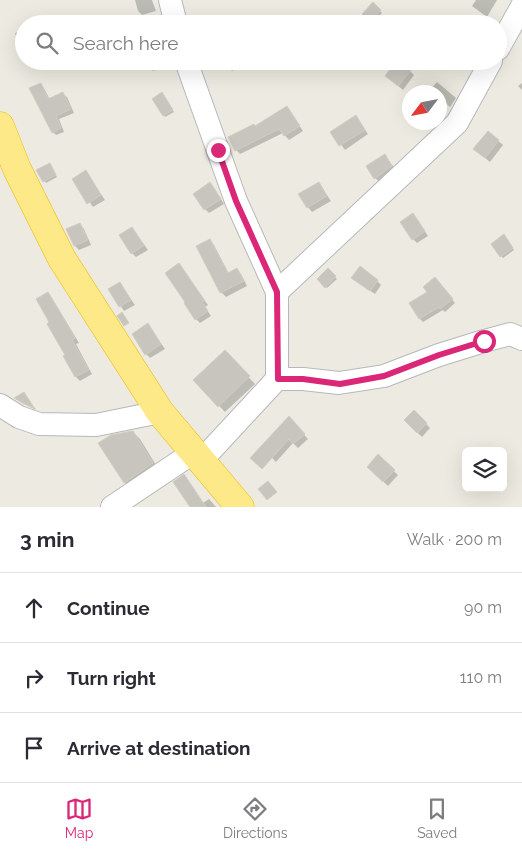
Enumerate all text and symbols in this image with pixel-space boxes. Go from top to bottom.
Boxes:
search box [15,15,507,70]
icon: search [33,29,61,57]
text: Search here [73,32,179,54]
north arrow [402,85,447,130]
route end [207,139,230,162]
route start [473,330,496,353]
map controls [462,447,507,492]
button: layers [462,447,507,492]
text: 3 min [20,527,74,552]
text: Walk · 200 m [407,530,502,549]
icon: ahead [20,594,48,622]
text: Continue [67,597,150,619]
text: 90 m [464,598,502,617]
icon: right [20,664,48,692]
text: Turn right [67,667,156,689]
text: 110 m [460,668,502,687]
icon: arrive [20,734,48,762]
text: Arrive at destination [67,737,251,759]
tab: Map [65,795,93,841]
tab: Directions [223,795,288,841]
tab: Saved [417,795,457,841]

